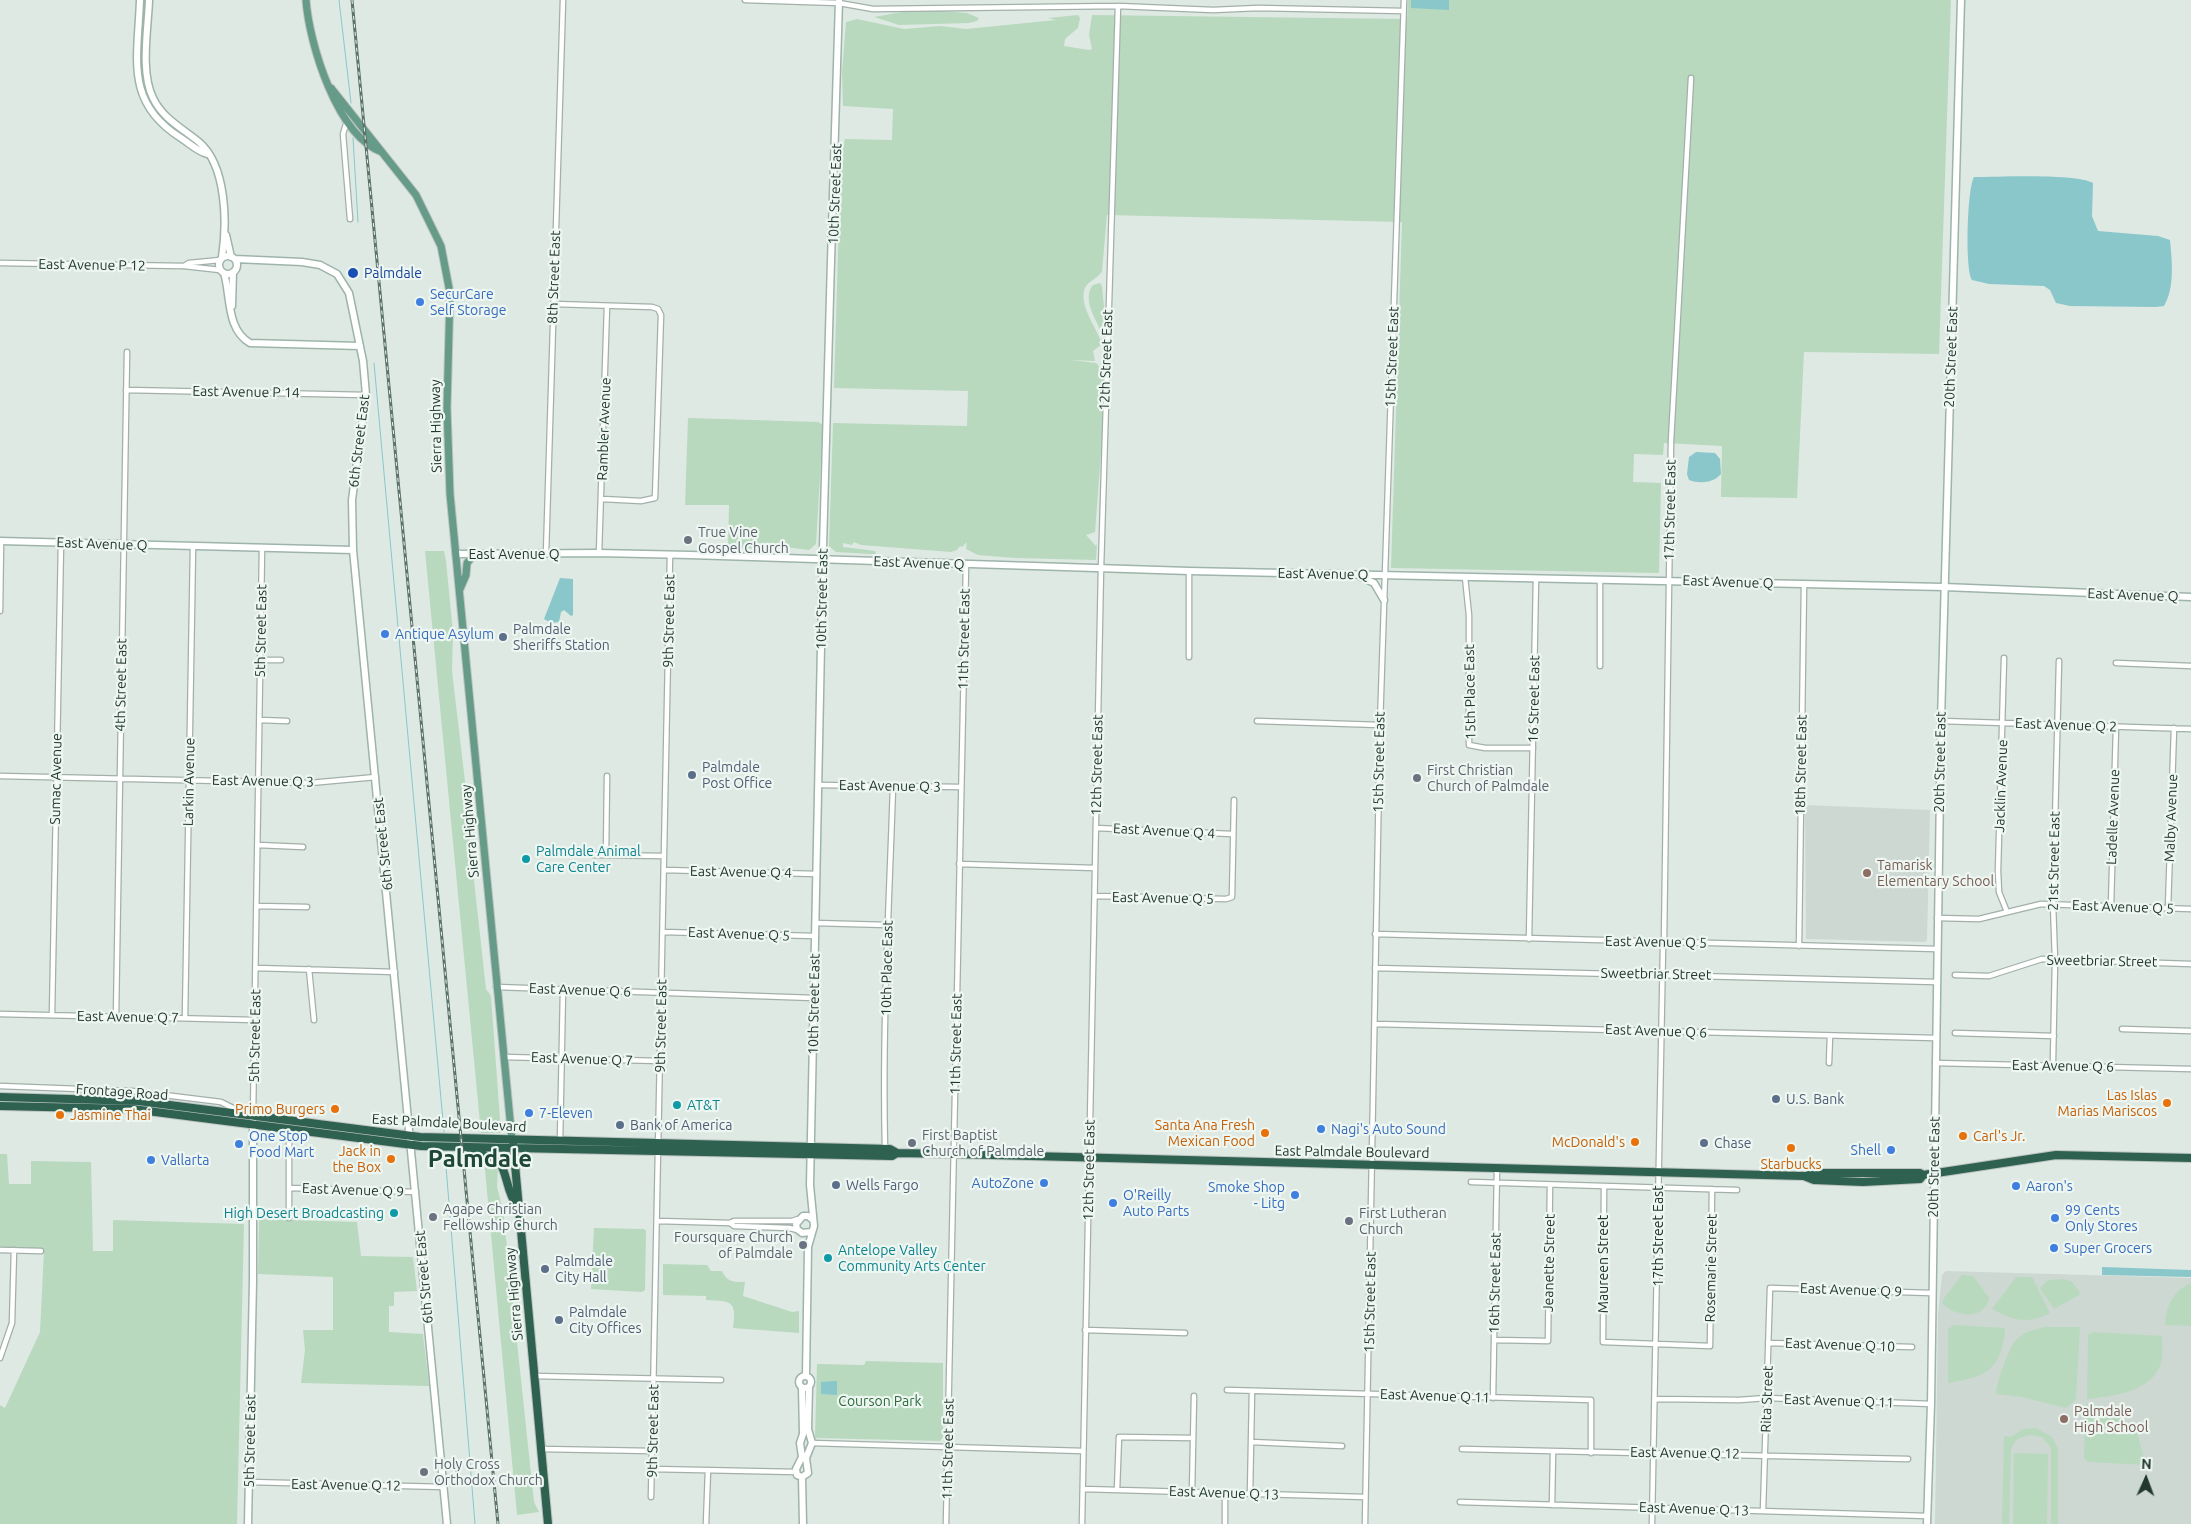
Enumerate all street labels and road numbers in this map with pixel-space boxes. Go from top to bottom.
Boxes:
street label: 10th Street East [825,143,845,245]
street label: 8th Street East [544,230,564,324]
street label: East Avenue P 12 [38,256,146,274]
street label: 15th Street East [1382,306,1402,408]
street label: 20th Street East [1941,306,1961,408]
street label: 12th Street East [1096,309,1116,411]
street label: Rambler Avenue [594,377,614,481]
street label: Sierra Highway [427,379,445,473]
street label: East Avenue P 14 [192,383,300,401]
street label: 6th Street East [345,394,373,488]
street label: 17th Street East [1661,459,1679,561]
street label: East Avenue Q [56,534,148,554]
street label: East Avenue Q [468,546,560,562]
street label: 10th Street East [813,548,831,650]
street label: East Avenue Q [873,553,965,573]
street label: East Avenue Q [1277,565,1369,583]
street label: East Avenue Q [1682,572,1774,592]
street label: 9th Street East [660,574,678,668]
street label: 5th Street East [252,584,270,678]
street label: East Avenue Q [2087,585,2179,605]
street label: 11th Street East [955,588,973,690]
street label: 4th Street East [112,638,130,732]
street label: 15th Place East [1461,644,1479,740]
street label: 16 Street East [1525,655,1543,743]
street label: 15th Street East [1370,711,1388,813]
street label: 20th Street East [1931,711,1949,813]
street label: 12th Street East [1088,714,1106,816]
street label: 18th Street East [1792,714,1810,816]
street label: East Avenue Q 2 [2015,715,2117,735]
street label: Sumac Avenue [47,733,65,825]
street label: Larkin Avenue [180,738,198,826]
street label: Jacklin Avenue [1991,739,2011,833]
street label: Ladelle Avenue [2103,769,2123,865]
street label: East Avenue Q 3 [212,772,314,790]
street label: Malby Avenue [2161,774,2181,862]
street label: East Avenue Q 3 [839,777,941,795]
street label: Sierra Highway [458,784,482,878]
street label: 6th Street East [370,797,396,891]
street label: 21st Street East [2045,811,2063,911]
street label: East Avenue Q 4 [1113,820,1215,842]
street label: East Avenue Q 4 [690,863,792,881]
street label: East Avenue Q 5 [1112,889,1214,907]
street label: East Avenue Q 5 [2072,897,2174,917]
street label: 10th Place East [878,920,896,1016]
street label: East Avenue Q 5 [688,924,790,944]
street label: East Avenue Q 5 [1605,933,1707,951]
street label: Sweetbriar Street [2046,952,2158,970]
street label: 10th Street East [805,953,823,1055]
street label: Sweetbriar Street [1600,965,1712,983]
street label: 9th Street East [652,979,670,1073]
street label: East Avenue Q 6 [529,980,631,1000]
street label: 5th Street East [246,989,264,1083]
street label: 11th Street East [947,993,965,1095]
street label: East Avenue Q 7 [77,1008,179,1026]
street label: East Avenue Q 6 [1605,1021,1707,1041]
street label: East Avenue Q 7 [531,1049,633,1069]
street label: East Avenue Q 6 [2012,1057,2114,1075]
street label: Frontage Road [75,1080,169,1104]
street label: East Palmdale Boulevard [371,1111,527,1135]
street label: 20th Street East [1925,1116,1943,1218]
street label: 12th Street East [1080,1119,1098,1221]
street label: East Palmdale Boulevard [1274,1142,1430,1162]
street label: East Avenue Q 9 [302,1180,404,1200]
street label: 17th Street East [1650,1185,1666,1287]
street label: Jeanette Street [1540,1214,1558,1312]
street label: Rosemarie Street [1702,1214,1720,1322]
street label: Maureen Street [1595,1215,1611,1313]
street label: 6th Street East [412,1230,436,1324]
street label: 16th Street East [1486,1232,1504,1334]
street label: Sierra Highway [502,1247,526,1341]
street label: 15th Street East [1361,1251,1379,1353]
street label: East Avenue Q 9 [1800,1280,1902,1300]
street label: East Avenue Q 10 [1785,1335,1895,1355]
street label: Rita Street [1757,1365,1777,1433]
street label: 9th Street East [644,1384,662,1478]
street label: East Avenue Q 11 [1380,1386,1490,1406]
street label: East Avenue Q 11 [1784,1391,1894,1411]
street label: 5th Street East [241,1394,259,1488]
street label: 11th Street East [939,1398,957,1500]
street label: East Avenue Q 12 [1630,1444,1740,1462]
street label: East Avenue Q 12 [291,1476,401,1494]
street label: East Avenue Q 13 [1169,1483,1279,1503]
street label: East Avenue Q 13 [1639,1499,1749,1519]

